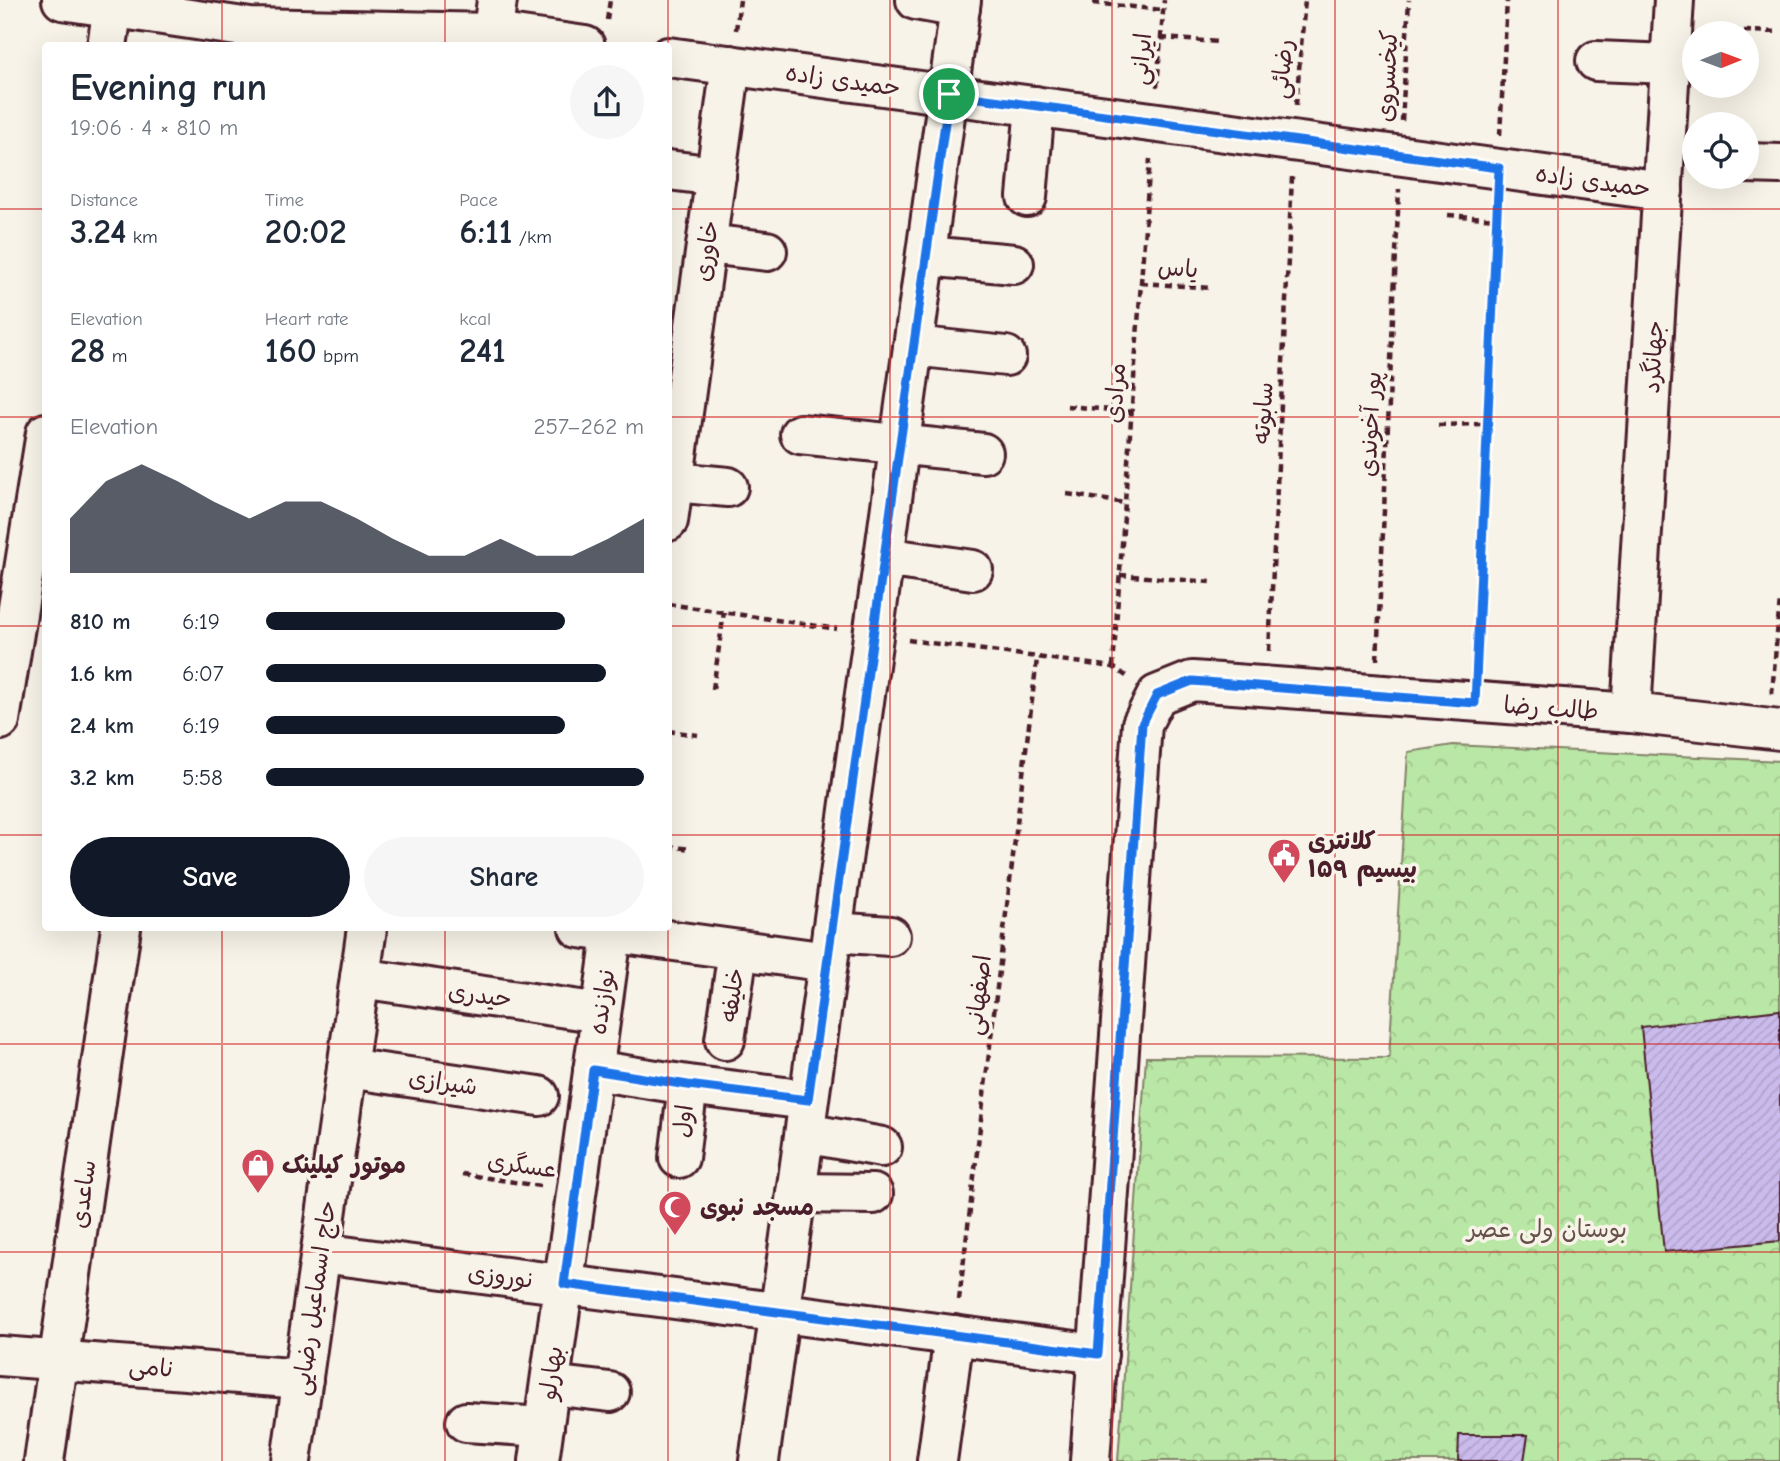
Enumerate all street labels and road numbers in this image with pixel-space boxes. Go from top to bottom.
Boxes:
street label: کیخسروی [1371,29,1403,123]
street label: ایرانی [1125,32,1158,86]
street label: رضائی [1265,38,1300,100]
street label: حمیدی زاده [784,58,902,102]
street label: حمیدی زاده [1534,159,1652,203]
street label: خاوری [688,219,724,283]
street label: یاس [1157,253,1199,283]
street label: جهانگرد [1637,320,1669,394]
street label: مرادی [1099,362,1131,424]
street label: پور آخوندی [1353,371,1388,478]
street label: سابوته [1247,381,1280,445]
street label: طالب رضا [1502,691,1600,725]
street label: اصفهانی [959,953,998,1037]
street label: خلیفه [714,966,750,1024]
street label: نوازنده [584,968,621,1037]
street label: حیدری [446,977,514,1013]
street label: شیرازی [407,1063,479,1101]
street label: اول [667,1103,699,1139]
street label: عسگری [486,1146,558,1184]
street label: ساعدی [64,1158,102,1230]
street label: حاج اسماعیل رضایی [286,1199,344,1398]
street label: نوروزی [466,1258,536,1295]
street label: بهارلو [533,1344,571,1403]
street label: نامی [128,1351,174,1384]

